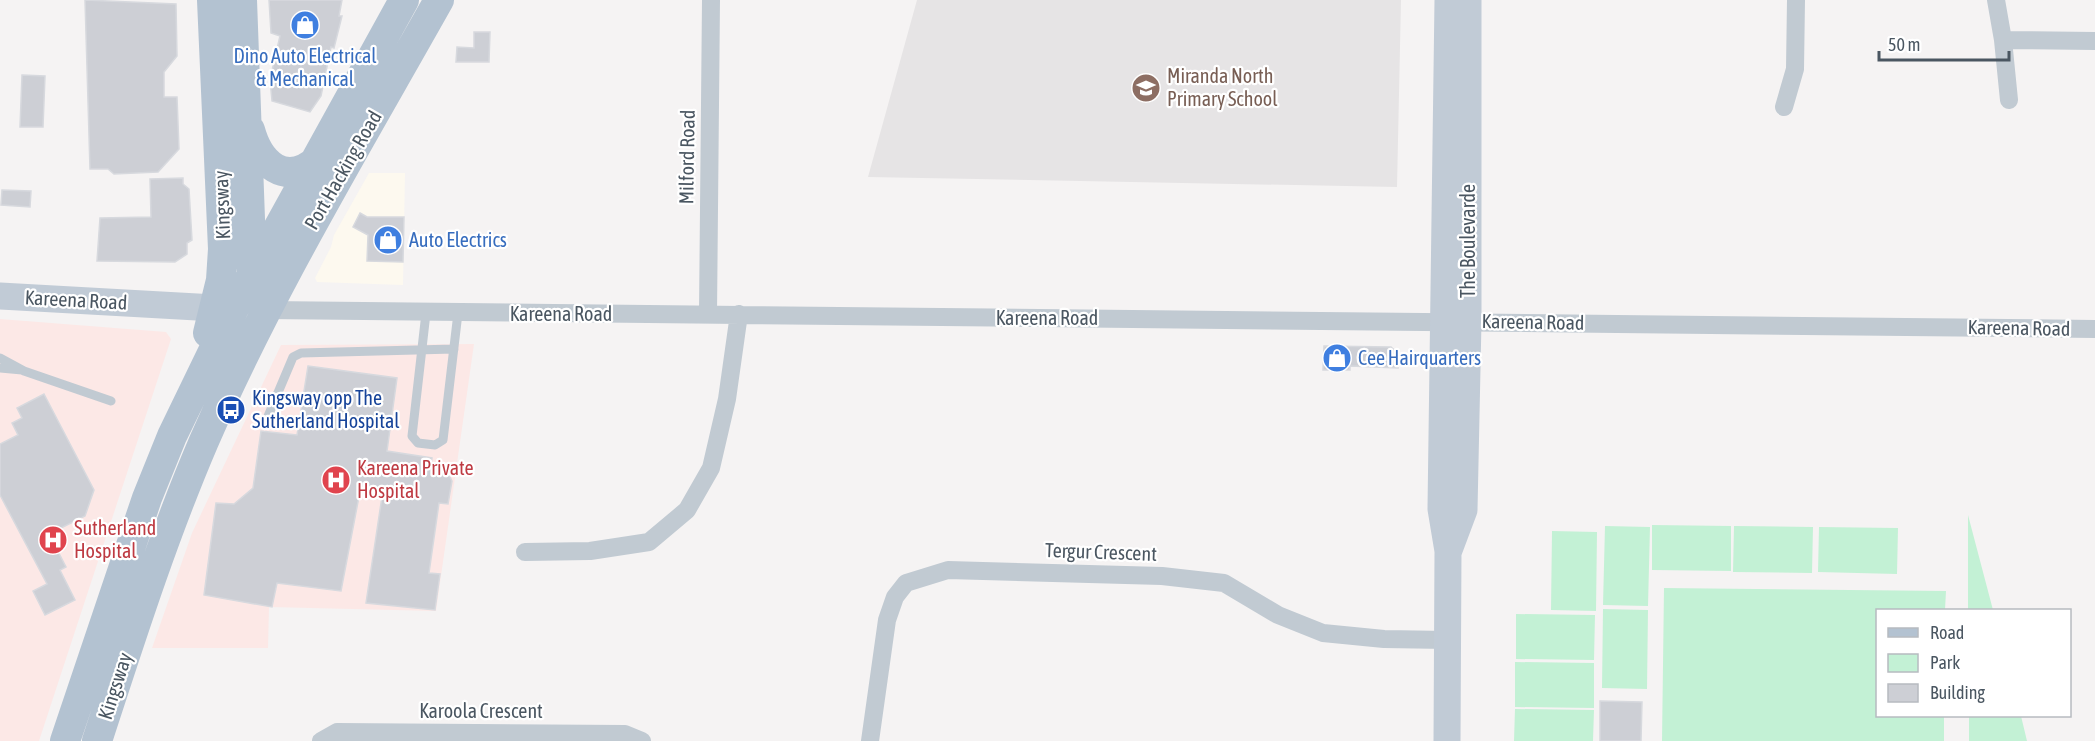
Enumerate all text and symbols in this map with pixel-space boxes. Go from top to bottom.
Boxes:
shop icon: Dino Auto Electrical & Mechanical [289,9,321,41]
scale bar [1879,24,2010,62]
text: 50 m [1888,34,1920,55]
place label: Dino Auto Electrical & Mechanical [233,44,377,90]
place label: Miranda North Primary School [1167,64,1278,110]
school or university icon: Miranda North Primary School [1130,72,1162,104]
street label: Port Hacking Road [299,106,386,233]
street label: Milford Road [674,110,699,204]
street label: Kingsway [209,170,234,240]
street label: The Boulevarde [1456,184,1479,298]
shop icon: Auto Electrics [372,224,404,256]
place label: Auto Electrics [409,228,507,251]
street label: Kareena Road [24,285,128,314]
street label: Kareena Road [510,302,612,325]
street label: Kareena Road [996,306,1098,329]
street label: Kareena Road [1482,309,1584,334]
street label: Kareena Road [1968,315,2070,340]
shop icon: Cee Hairquarters [1321,342,1353,374]
place label: Cee Hairquarters [1358,346,1481,369]
place label: Kingsway opp The Sutherland Hospital [252,386,400,432]
bus stop icon: Kingsway opp The Sutherland Hospital [215,394,247,426]
place label: Kareena Private Hospital [357,456,474,502]
hospital icon: Kareena Private Hospital [320,464,352,496]
place label: Sutherland Hospital [74,516,156,562]
hospital icon: Sutherland Hospital [37,524,69,556]
street label: Tergur Crescent [1045,538,1158,565]
legend [1876,609,2071,717]
text: Road [1930,622,1964,643]
street label: Kingsway [93,649,136,722]
text: Park [1930,652,1960,673]
text: Building [1930,682,1985,703]
street label: Karoola Crescent [419,699,543,722]

